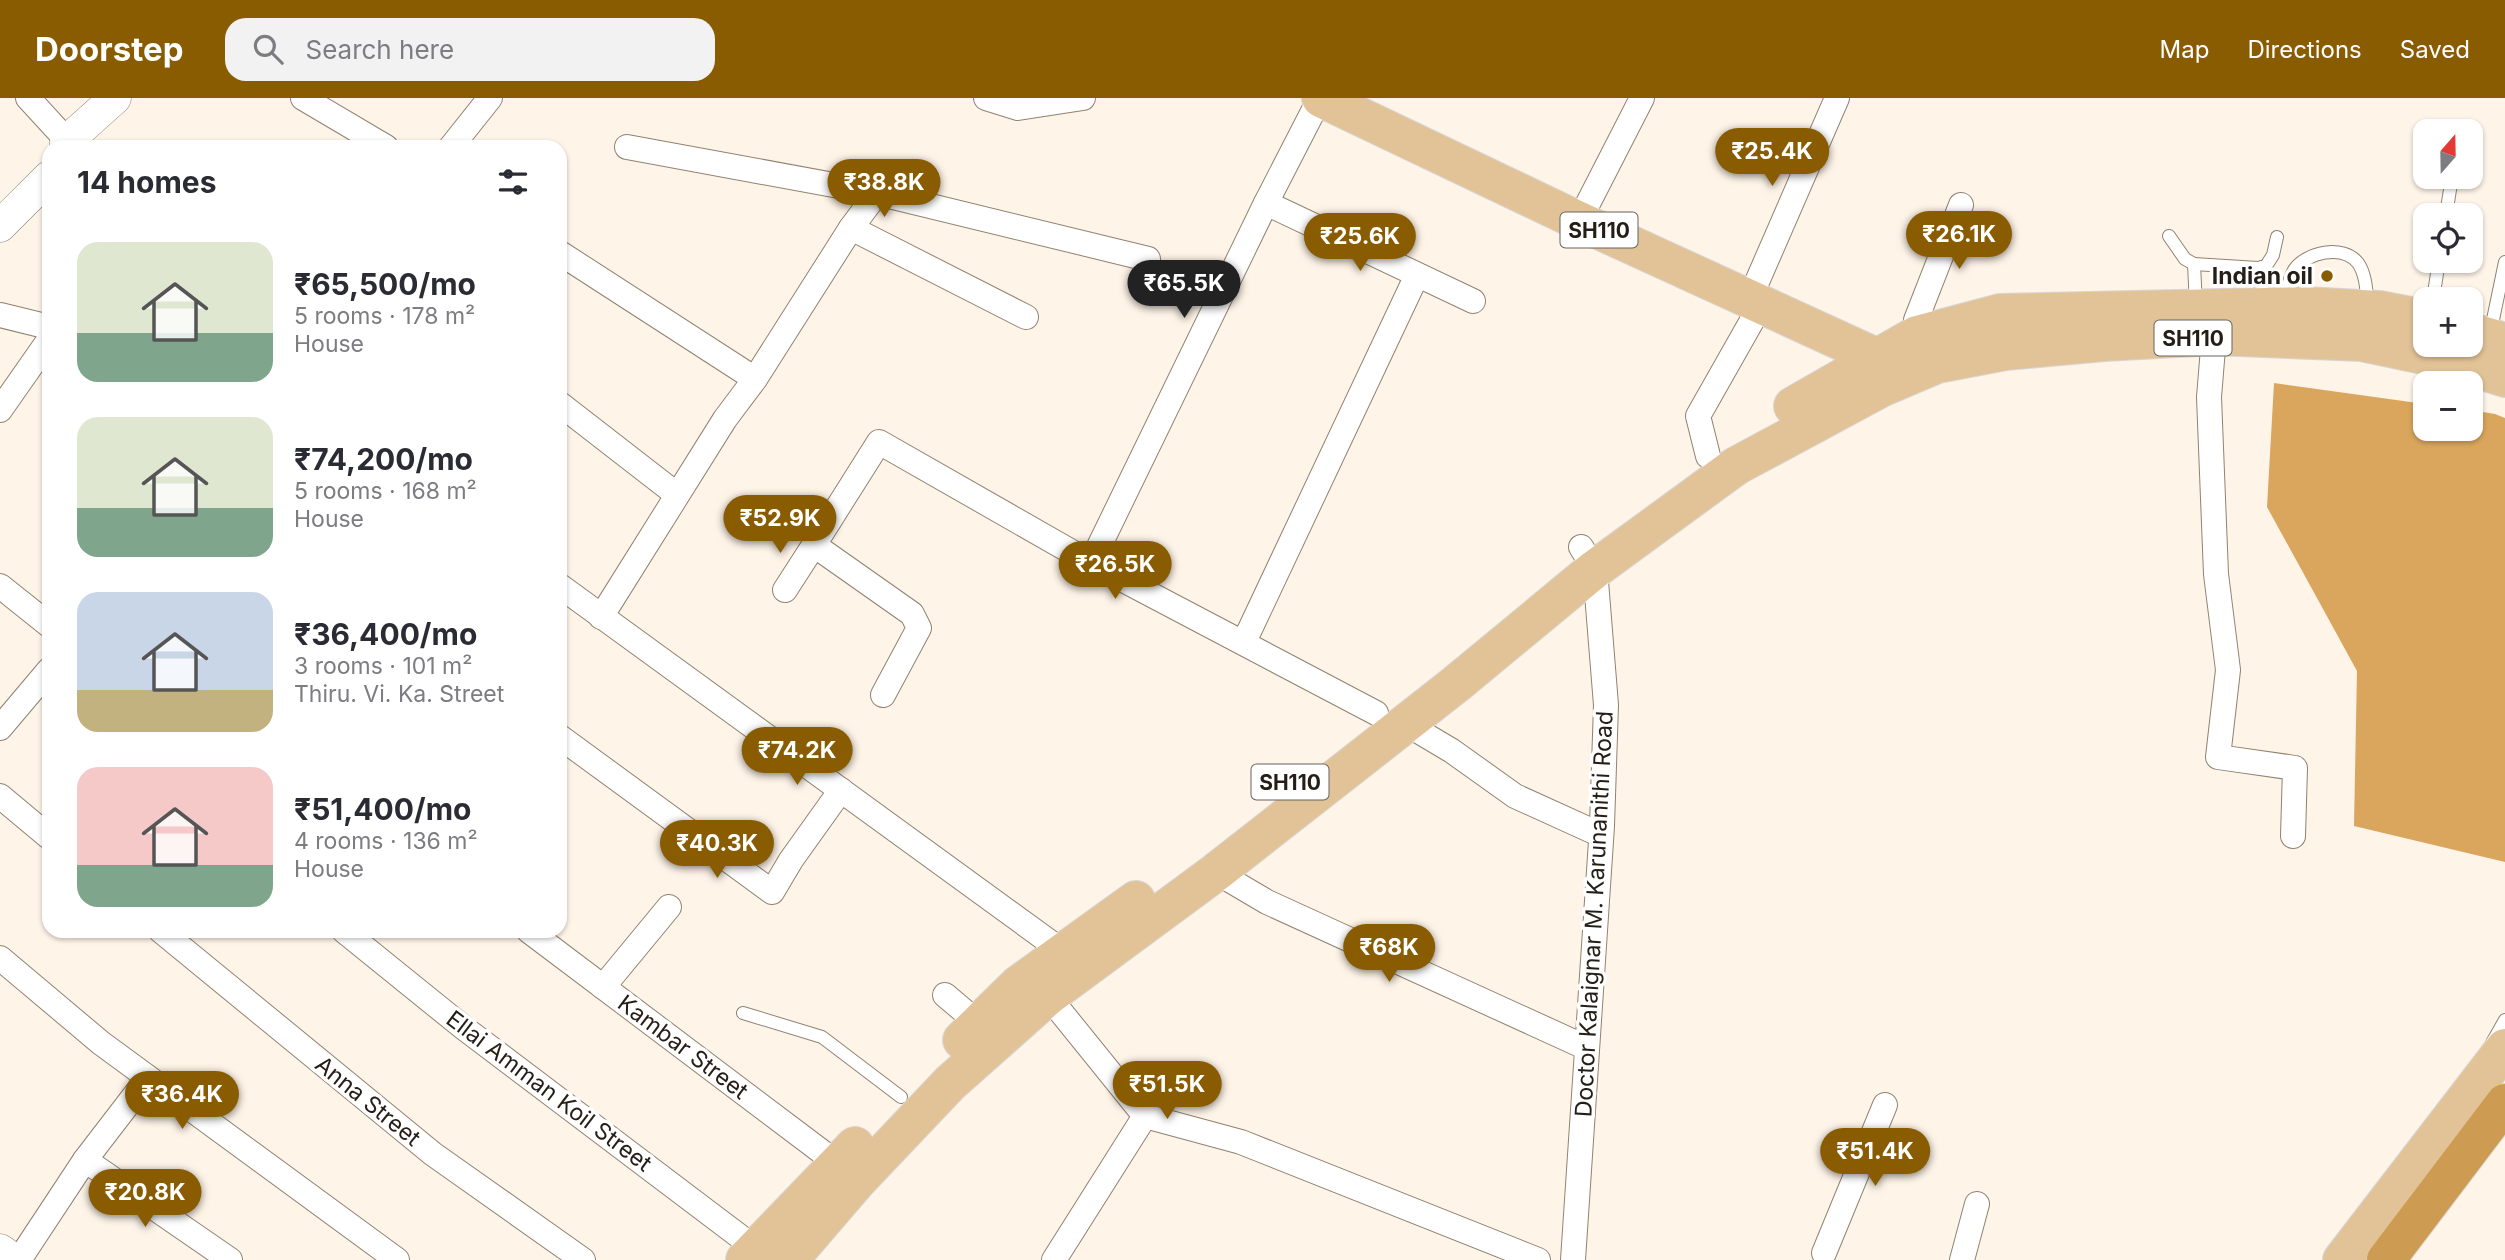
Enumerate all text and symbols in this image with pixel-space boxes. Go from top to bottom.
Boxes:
search box [225,18,715,81]
text: Doorstep [35,29,183,69]
icon: search [249,30,287,68]
text: Search here [305,34,454,65]
text: Map [2160,35,2209,64]
text: Directions [2247,35,2362,64]
text: Saved [2400,35,2470,64]
north arrow [2413,119,2483,189]
map controls [2413,119,2483,441]
pin: ₹25.4K [1715,129,1829,188]
text: ₹25.4K [1731,137,1813,165]
pin: ₹38.8K [827,159,941,219]
icon: filters [494,163,532,201]
text: 14 homes [77,164,216,200]
text: ₹38.8K [843,168,925,196]
button: locate [2413,203,2483,273]
road number: SH110 [1560,212,1638,248]
pin: ₹26.1K [1902,212,2016,271]
pin: ₹25.6K [1303,214,1417,273]
text: ₹26.1K [1922,220,1996,248]
text: ₹25.6K [1320,222,1400,250]
pin: ₹65.5K [1127,260,1241,320]
place label: Indian oil [2212,262,2313,290]
text: ₹65,500/mo [294,266,476,302]
marker: Indian oil [2319,268,2335,284]
text: ₹65.5K [1143,269,1225,297]
icon: home [133,270,217,354]
button: + [2413,287,2483,357]
text: 5 rooms · 178 m² [294,302,475,330]
road number: SH110 [2154,320,2232,356]
text: House [294,330,364,358]
button: − [2413,371,2483,441]
text: ₹74,200/mo [294,441,473,477]
icon: home [133,445,217,529]
text: 5 rooms · 168 m² [294,477,477,505]
pin: ₹52.9K [723,496,837,555]
text: ₹52.9K [739,504,821,532]
text: House [294,505,364,533]
pin: ₹26.5K [1058,542,1172,601]
text: ₹26.5K [1075,550,1155,578]
text: ₹36,400/mo [294,616,477,652]
icon: home [133,620,217,704]
text: 3 rooms · 101 m² [294,652,472,680]
text: Thiru. Vi. Ka. Street [294,680,504,708]
street label: Doctor Kalaignar M. Karunanithi Road [1569,710,1619,1118]
pin: ₹74.2K [740,728,854,787]
text: ₹74.2K [758,736,836,764]
road number: SH110 [1252,764,1328,800]
text: ₹51,400/mo [294,791,471,827]
icon: home [133,795,217,879]
pin: ₹40.3K [660,820,774,880]
text: 4 rooms · 136 m² [294,827,478,855]
text: ₹40.3K [676,829,758,857]
text: House [294,855,364,883]
pin: ₹68K [1348,924,1430,984]
text: ₹68K [1359,933,1419,961]
street label: Kambar Street [612,989,754,1105]
street label: Ellai Amman Koil Street [441,1005,658,1178]
street label: Anna Street [310,1050,427,1152]
pin: ₹51.5K [1110,1062,1224,1121]
text: ₹51.5K [1129,1070,1205,1098]
pin: ₹36.4K [125,1072,239,1131]
text: ₹36.4K [141,1080,223,1108]
pin: ₹51.4K [1818,1128,1932,1188]
text: ₹51.4K [1836,1137,1914,1165]
pin: ₹20.8K [88,1170,202,1229]
text: ₹20.8K [104,1178,186,1206]

